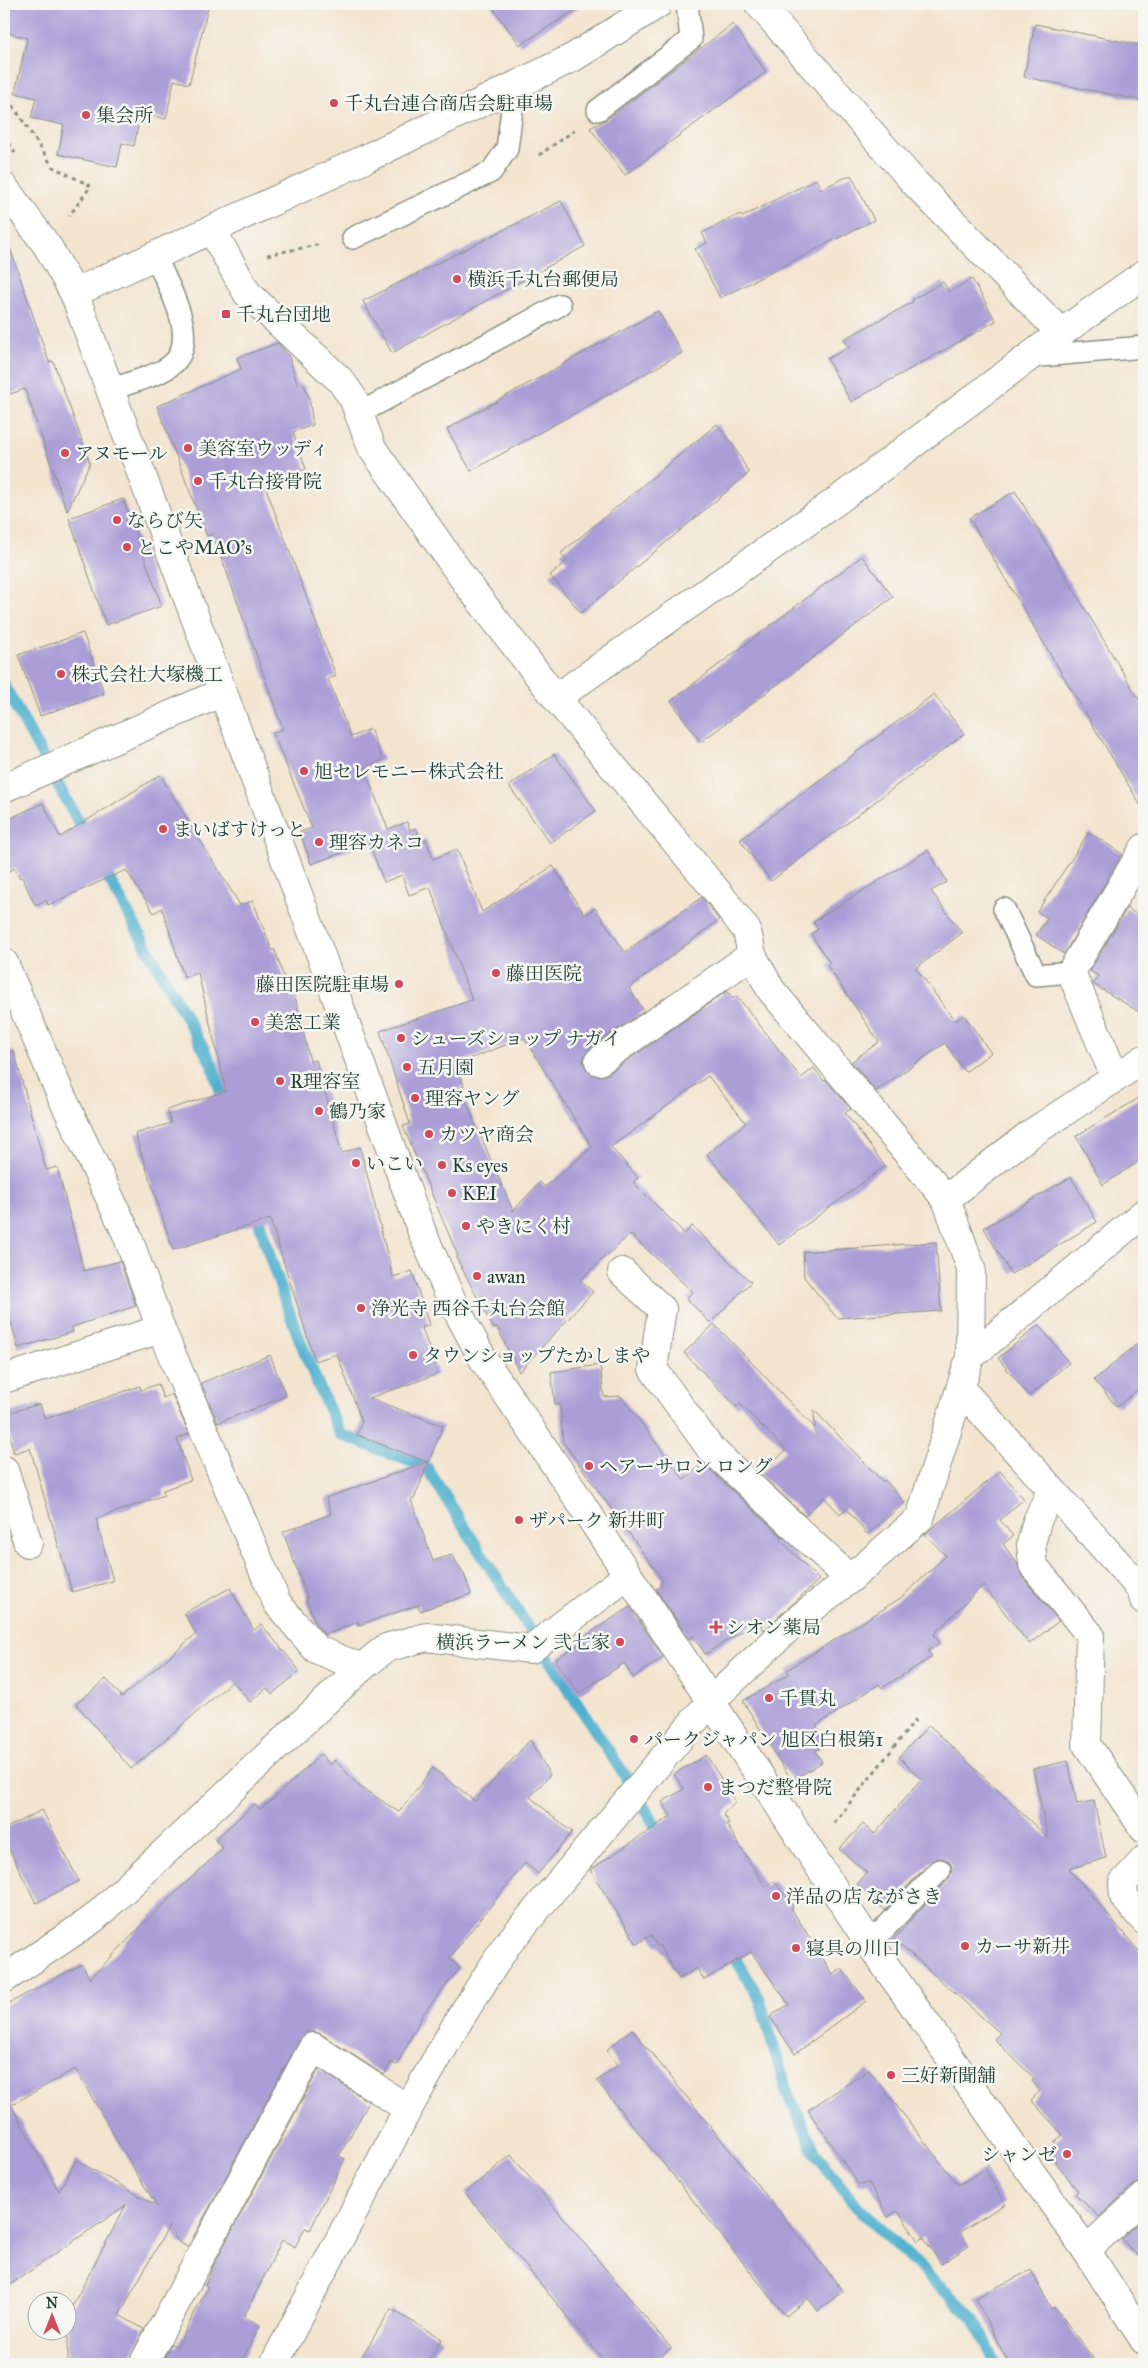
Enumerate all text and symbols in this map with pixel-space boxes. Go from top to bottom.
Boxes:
place label: 千丸台連合商店会駐車場 [344,92,553,115]
marker: 千丸台連合商店会駐車場 [328,97,340,109]
place label: 集会所 [96,104,153,127]
marker: 集会所 [80,109,92,121]
place label: 横浜千丸台郵便局 [467,268,619,291]
marker: 横浜千丸台郵便局 [451,273,463,285]
place label: 千丸台団地 [236,303,331,326]
marker: 千丸台団地 [220,308,232,320]
place label: 美容室ウッディ [198,437,329,460]
place label: アヌモール [75,442,168,465]
marker: 美容室ウッディ [182,442,194,454]
marker: アヌモール [59,447,71,459]
place label: 千丸台接骨院 [208,470,322,493]
marker: 千丸台接骨院 [192,475,204,487]
place label: ならび矢 [127,509,203,532]
marker: ならび矢 [111,514,123,526]
place label: とこやMAO's [137,536,252,559]
marker: とこやMAO's [121,541,133,553]
place label: 株式会社大塚機工 [71,663,223,686]
marker: 株式会社大塚機工 [55,668,67,680]
place label: 旭セレモニー株式会社 [314,760,504,783]
marker: 旭セレモニー株式会社 [298,765,310,777]
place label: まいばすけっと [173,818,306,841]
marker: まいばすけっと [157,823,169,835]
place label: 理容カネコ [329,831,424,854]
marker: 理容カネコ [313,836,325,848]
place label: 藤田医院 [506,962,582,985]
marker: 藤田医院 [490,967,502,979]
place label: 藤田医院駐車場 [256,973,389,996]
marker: 藤田医院駐車場 [393,978,405,990]
place label: 美窓工業 [265,1011,341,1034]
marker: 美窓工業 [249,1016,261,1028]
place label: シューズショップ ナガイ [411,1027,621,1050]
marker: シューズショップ ナガイ [395,1032,407,1044]
place label: 五月園 [417,1056,474,1079]
marker: 五月園 [401,1061,413,1073]
place label: R理容室 [290,1070,360,1093]
marker: R理容室 [274,1075,286,1087]
place label: 理容ヤング [425,1087,519,1110]
marker: 理容ヤング [409,1092,421,1104]
place label: 鶴乃家 [329,1100,386,1123]
marker: 鶴乃家 [313,1105,325,1117]
place label: カツヤ商会 [439,1123,534,1146]
marker: カツヤ商会 [423,1128,435,1140]
place label: いこい [366,1152,423,1175]
place label: Ks eyes [452,1154,508,1177]
marker: いこい [350,1157,362,1169]
marker: Ks eyes [436,1159,448,1171]
place label: KEI [462,1182,497,1205]
marker: KEI [446,1187,458,1199]
place label: やきにく村 [476,1215,571,1238]
marker: やきにく村 [460,1220,472,1232]
place label: awan [487,1265,526,1288]
marker: awan [471,1270,483,1282]
place label: 浄光寺 西谷千丸台会館 [371,1297,565,1320]
marker: 浄光寺 西谷千丸台会館 [355,1302,367,1314]
place label: タウンショップたかしまや [423,1344,650,1367]
marker: タウンショップたかしまや [407,1349,419,1361]
place label: ヘアーサロン ロング [599,1455,773,1478]
marker: ヘアーサロン ロング [583,1460,595,1472]
place label: ザパーク 新井町 [529,1509,665,1532]
marker: ザパーク 新井町 [513,1514,525,1526]
place label: シオン薬局 [726,1616,821,1639]
marker: シオン薬局 [710,1621,722,1633]
place label: 横浜ラーメン 弐七家 [436,1631,610,1654]
marker: 横浜ラーメン 弐七家 [614,1636,626,1648]
place label: 千貫丸 [779,1687,836,1710]
marker: 千貫丸 [763,1692,775,1704]
place label: パークジャパン 旭区白根第1 [644,1728,883,1751]
marker: パークジャパン 旭区白根第1 [628,1733,640,1745]
place label: まつだ整骨院 [718,1776,832,1799]
marker: まつだ整骨院 [702,1781,714,1793]
place label: 洋品の店 ながさき [786,1885,942,1908]
marker: 洋品の店 ながさき [770,1890,782,1902]
place label: カーサ新井 [975,1935,1070,1958]
place label: 寝具の川口 [806,1937,901,1960]
marker: カーサ新井 [959,1940,971,1952]
marker: 寝具の川口 [790,1942,802,1954]
place label: 三好新聞舗 [901,2064,996,2087]
marker: 三好新聞舗 [885,2069,897,2081]
place label: シャンゼ [981,2143,1057,2166]
marker: シャンゼ [1061,2148,1073,2160]
north arrow [28,2290,78,2340]
text: N [46,2295,58,2312]

